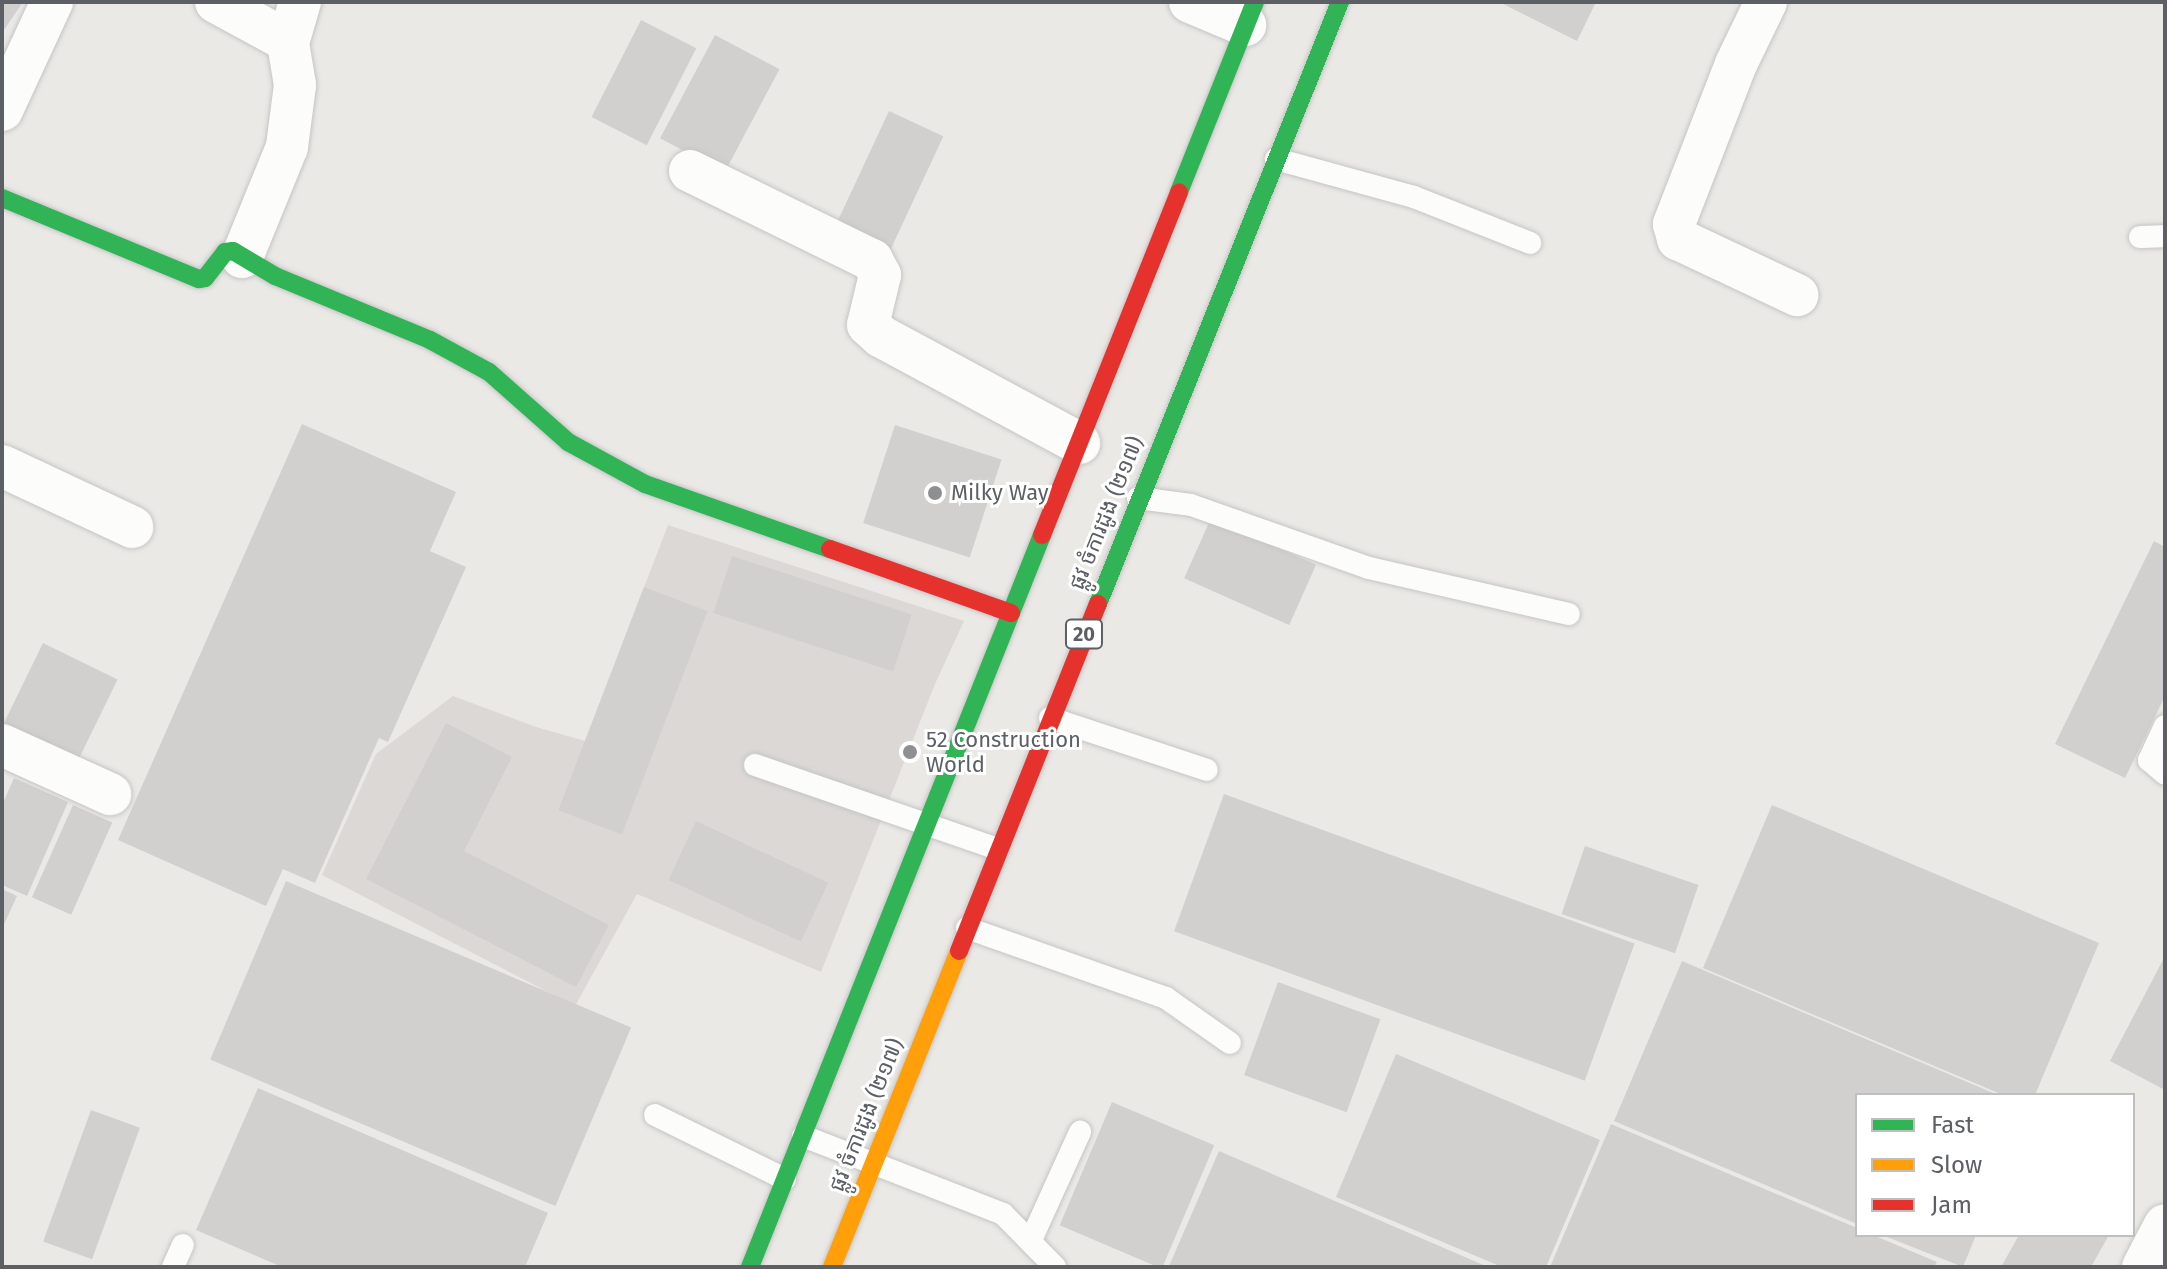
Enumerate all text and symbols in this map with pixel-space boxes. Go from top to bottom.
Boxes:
street label: ផ្លូវ ចំការដូង (២១៧) [1063,433,1149,593]
place label: Milky Way [951,480,1049,506]
marker: Milky Way [926,484,944,502]
road number: 20 [1064,618,1104,650]
place label: 52 Construction World [926,726,1081,778]
marker: 52 Construction World [901,743,919,761]
street label: ផ្លូវ ចំការដូង (២១៧) [823,1035,909,1195]
legend [1855,1093,2135,1237]
text: Fast [1931,1111,1974,1139]
text: Slow [1931,1151,1982,1179]
text: Jam [1931,1191,1972,1219]

